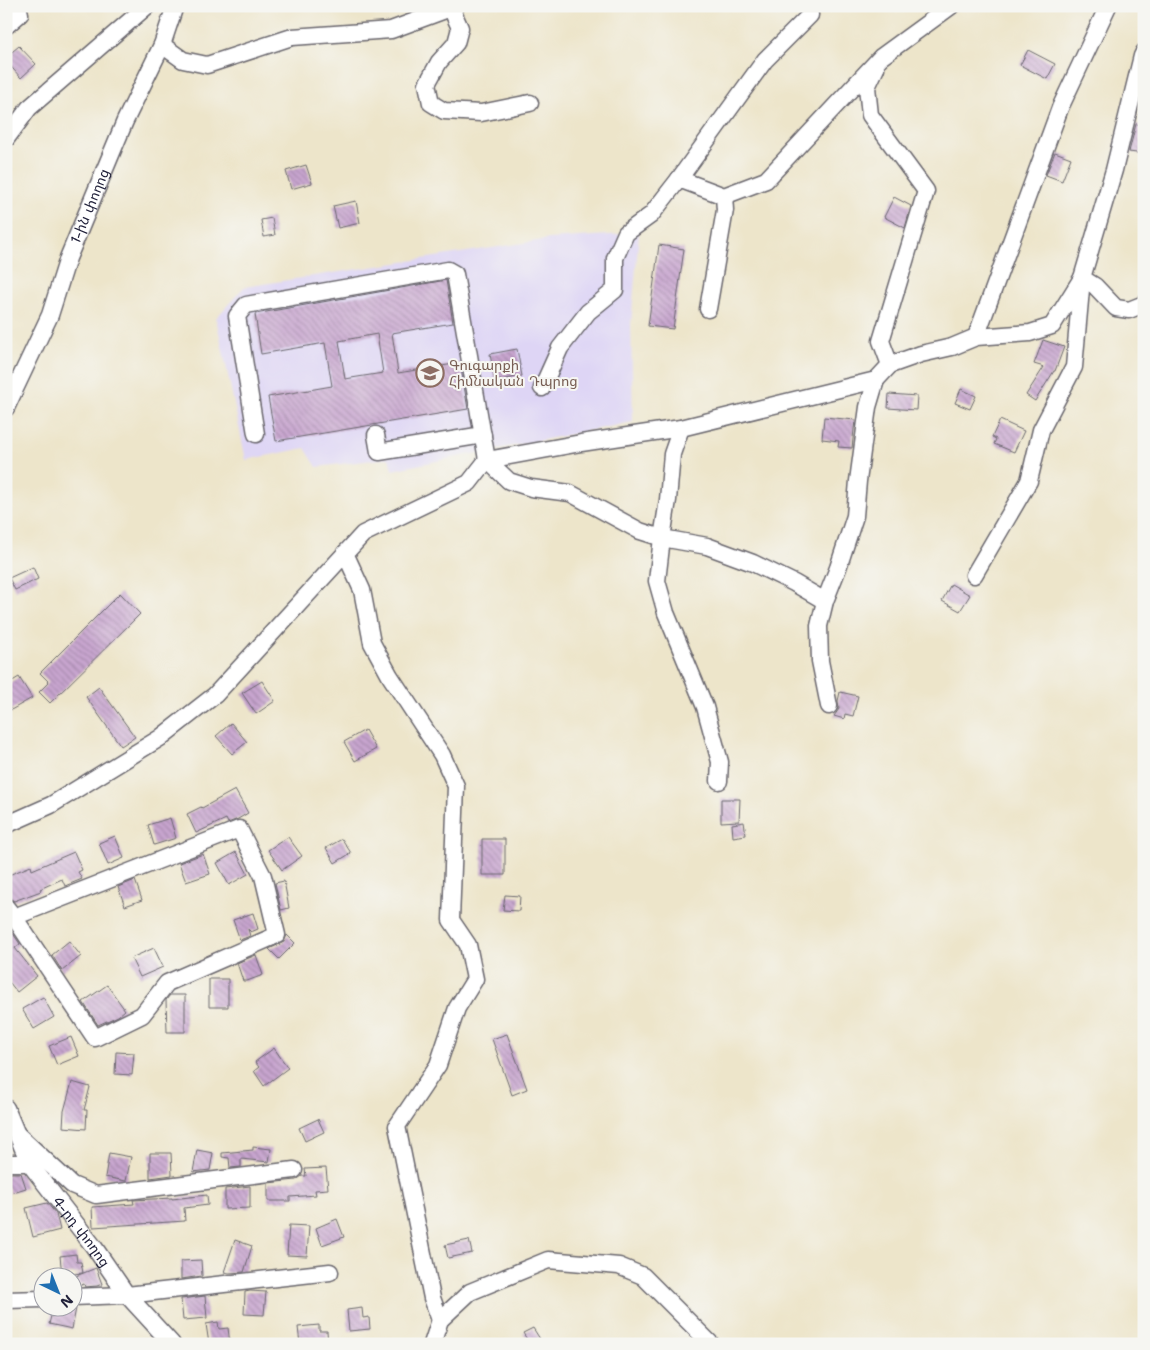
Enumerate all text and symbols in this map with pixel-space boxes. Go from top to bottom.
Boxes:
street label: 1-ին փողոց [66,166,113,246]
place label: Գուգարքի Հիմնական Դպրոց [449,356,578,390]
school or university icon: Գուգարքի Հիմնական Դպրոց [415,358,445,388]
street label: 4-րդ փողոց [49,1192,114,1271]
north arrow [32,1268,82,1318]
text: N [57,1291,77,1312]

